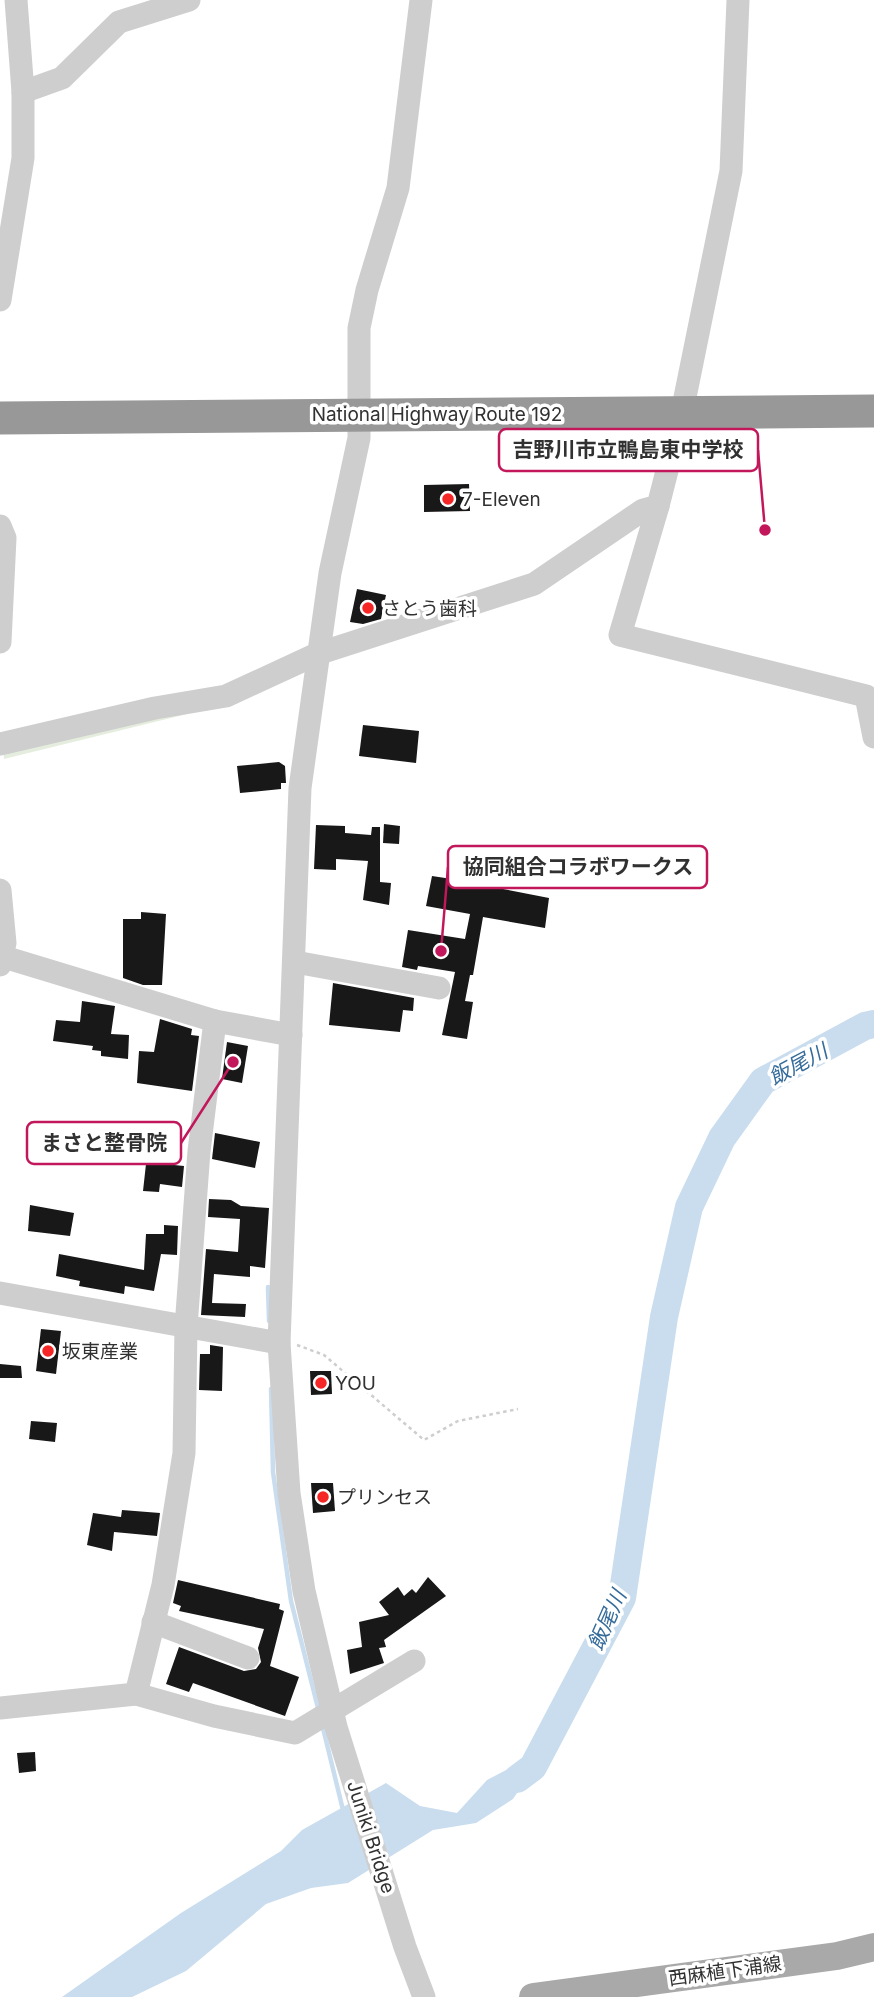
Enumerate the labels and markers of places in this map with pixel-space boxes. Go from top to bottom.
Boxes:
callout: 吉野川市立鴨島東中学校 [499,429,758,471]
place label: 7-Eleven [462,488,541,511]
marker: 7-Eleven [440,491,456,507]
place label: さとう歯科 [382,597,477,620]
marker: さとう歯科 [360,600,376,616]
callout: 協同組合コラボワークス [448,846,707,888]
callout: まさと整骨院 [27,1122,181,1164]
place label: 坂東産業 [62,1340,138,1363]
marker: 坂東産業 [40,1343,56,1359]
place label: YOU [335,1372,376,1395]
marker: YOU [313,1375,329,1391]
place label: プリンセス [337,1486,432,1509]
marker: プリンセス [315,1489,331,1505]

